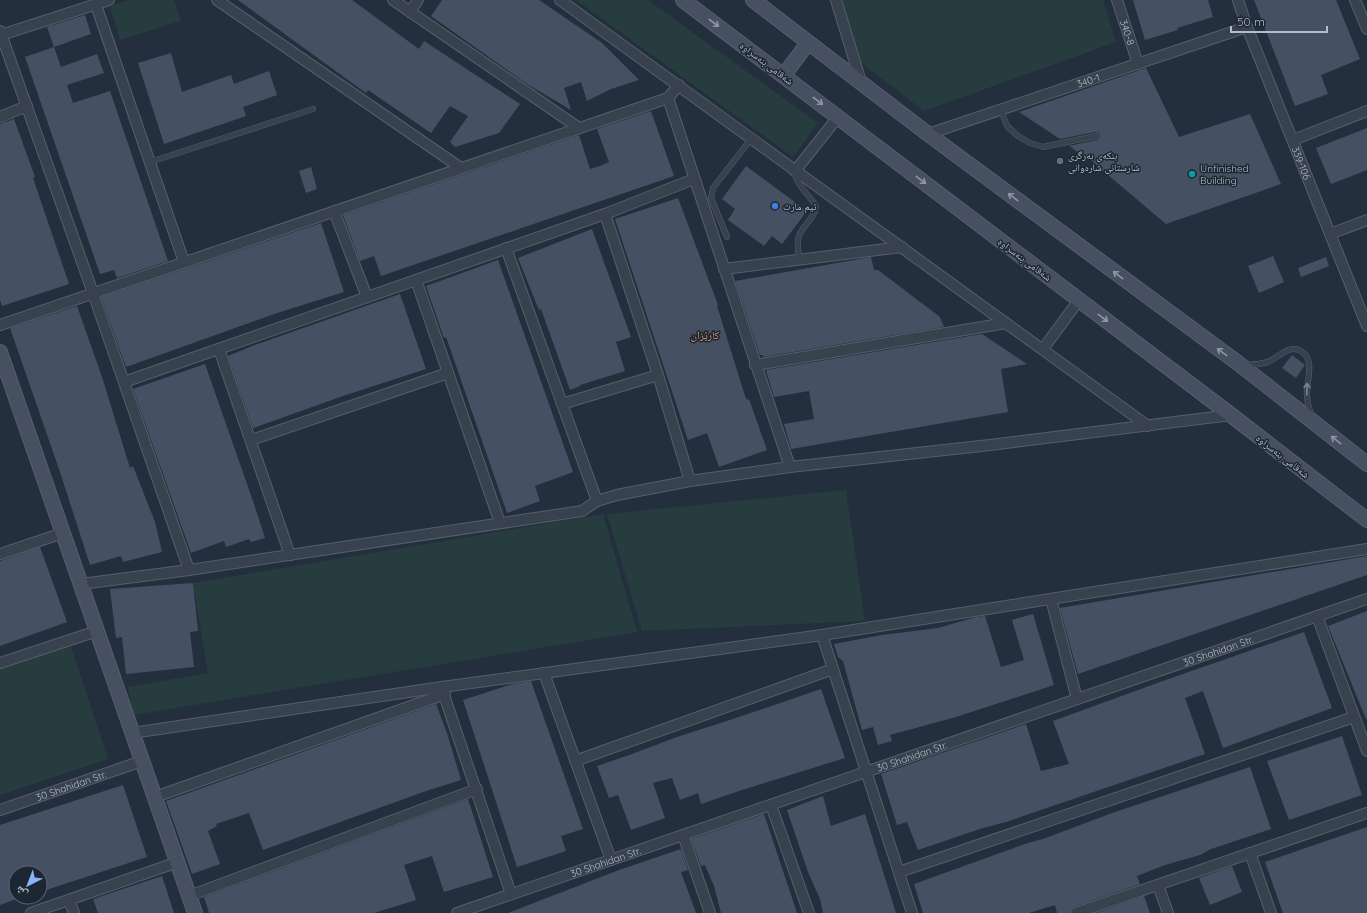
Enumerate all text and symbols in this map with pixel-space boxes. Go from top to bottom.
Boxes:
scale bar [1231,8,1327,34]
text: 50 m [1237,14,1265,29]
street label: 340-8 [1117,18,1137,47]
one-way arrow [708,19,719,28]
street label: شەقامی بنەسراوە [737,39,796,88]
street label: 340-1 [1075,71,1102,91]
one-way arrow [812,97,823,106]
street label: 339-106 [1289,145,1314,182]
place label: بنكەی بەرگری شارستانی شارەوانی [1068,149,1140,174]
marker: بنكەی بەرگری شارستانی شارەوانی [1055,156,1065,166]
place label: Unfinished Building [1200,162,1249,187]
marker: Unfinished Building [1187,169,1197,179]
one-way arrow [916,176,927,184]
one-way arrow [1008,193,1019,202]
place label: تيم مارت [783,200,817,214]
marker: تيم مارت [770,201,780,211]
street label: شەقامی بنەسراوە [995,235,1054,284]
one-way arrow [1112,271,1123,279]
one-way arrow [1097,314,1108,322]
district label: کارێزان [691,328,720,342]
one-way arrow [1217,348,1228,356]
one-way arrow [1303,383,1311,396]
street label: شەقامی بنەسراوە [1253,432,1312,481]
one-way arrow [1331,436,1342,444]
street label: 30 Shahidan Str. [1181,633,1255,669]
street label: 30 Shahidan Str. [875,738,949,775]
street label: 30 Shahidan Str. [34,768,108,804]
street label: 30 Shahidan Str. [569,844,643,880]
north arrow [8,865,48,905]
text: ش [12,882,31,902]

